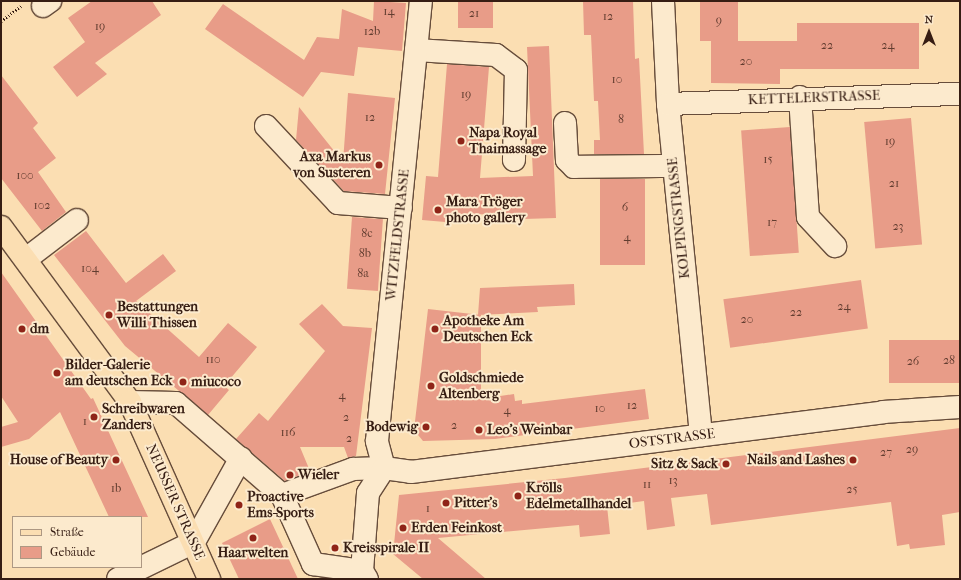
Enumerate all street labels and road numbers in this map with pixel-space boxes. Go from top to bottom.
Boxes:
street label: KETTELERSTRASSE [748,87,880,109]
street label: KOLPINGSTRASSE [664,156,694,280]
street label: WITZFELDSTRASSE [383,168,413,302]
street label: OSTSTRASSE [628,425,716,453]
street label: NEUSSER STRASSE [142,441,208,563]

